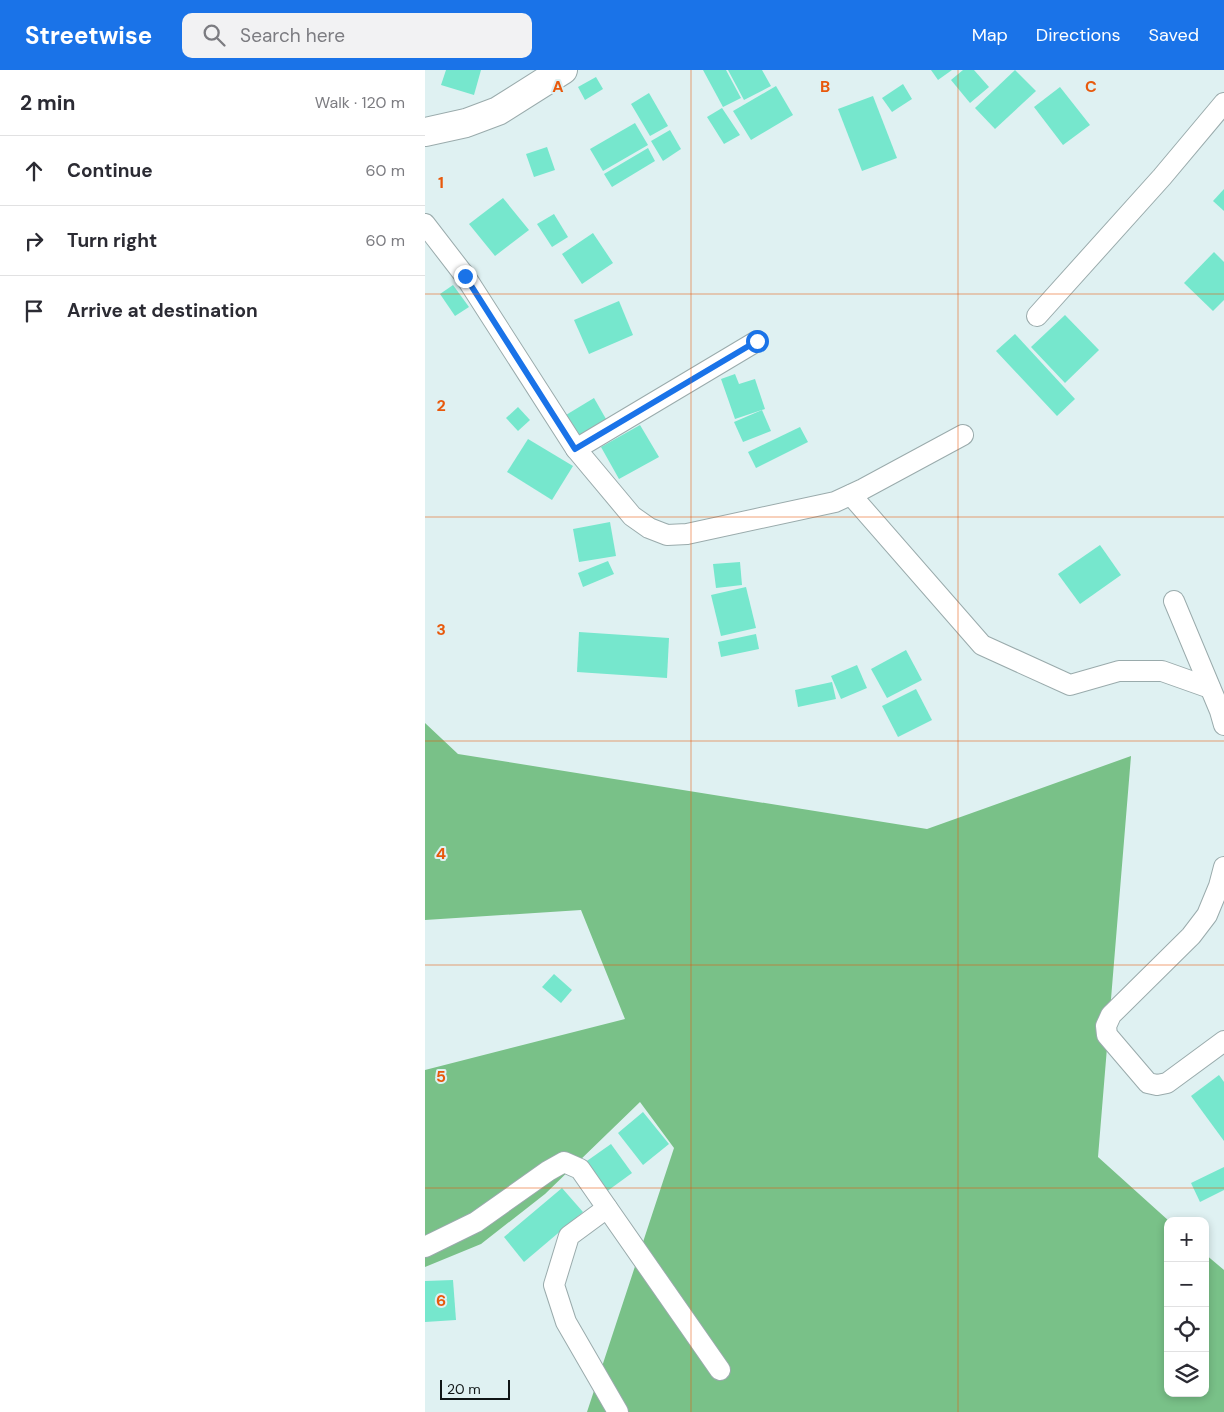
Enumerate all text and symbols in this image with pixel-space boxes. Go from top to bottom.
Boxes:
search box [182,13,532,58]
text: Streetwise [25,20,152,51]
icon: search [200,21,228,49]
text: Search here [240,23,345,48]
text: Map [972,23,1008,47]
text: Directions [1036,23,1121,47]
text: Saved [1149,23,1199,47]
text: A [552,76,564,97]
text: B [820,76,830,97]
text: C [1085,76,1097,97]
text: 2 min [20,89,76,117]
text: Walk · 120 m [315,92,405,113]
icon: ahead [20,157,48,185]
text: Continue [67,158,153,183]
text: 60 m [365,160,405,181]
text: 1 [438,172,444,193]
icon: right [20,227,48,255]
text: Turn right [67,228,157,253]
text: 60 m [365,230,405,251]
route end [454,265,477,288]
icon: arrive [20,297,48,325]
text: Arrive at destination [67,298,258,323]
route start [746,330,769,353]
text: 2 [436,395,446,416]
text: 3 [436,619,446,640]
text: 4 [436,843,446,864]
text: 5 [436,1066,446,1087]
map controls [1164,1217,1209,1397]
button: + [1164,1217,1209,1262]
button: − [1164,1262,1209,1307]
text: 6 [436,1290,446,1311]
button: locate [1164,1307,1209,1352]
button: layers [1164,1352,1209,1397]
scale bar [440,1377,510,1400]
text: 20 m [447,1380,481,1398]

